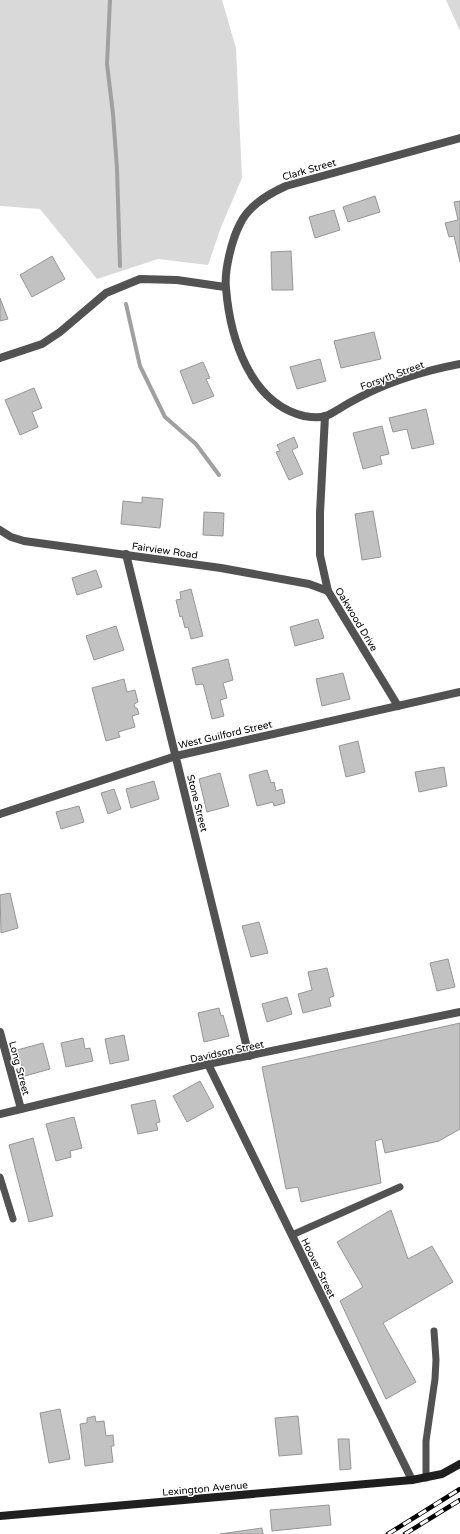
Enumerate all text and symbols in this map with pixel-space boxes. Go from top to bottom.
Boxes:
street label: Clark Street [281,156,338,183]
street label: Forsyth Street [359,359,426,393]
street label: Fairview Road [131,540,199,562]
street label: Oakwood Drive [332,585,380,654]
street label: West Guilford Street [177,718,273,752]
street label: Stone Street [184,773,210,833]
street label: Davidson Street [189,1038,265,1066]
street label: Long Street [6,1040,32,1097]
street label: Hoover Street [298,1236,338,1301]
street label: Lexington Avenue [162,1479,249,1499]

